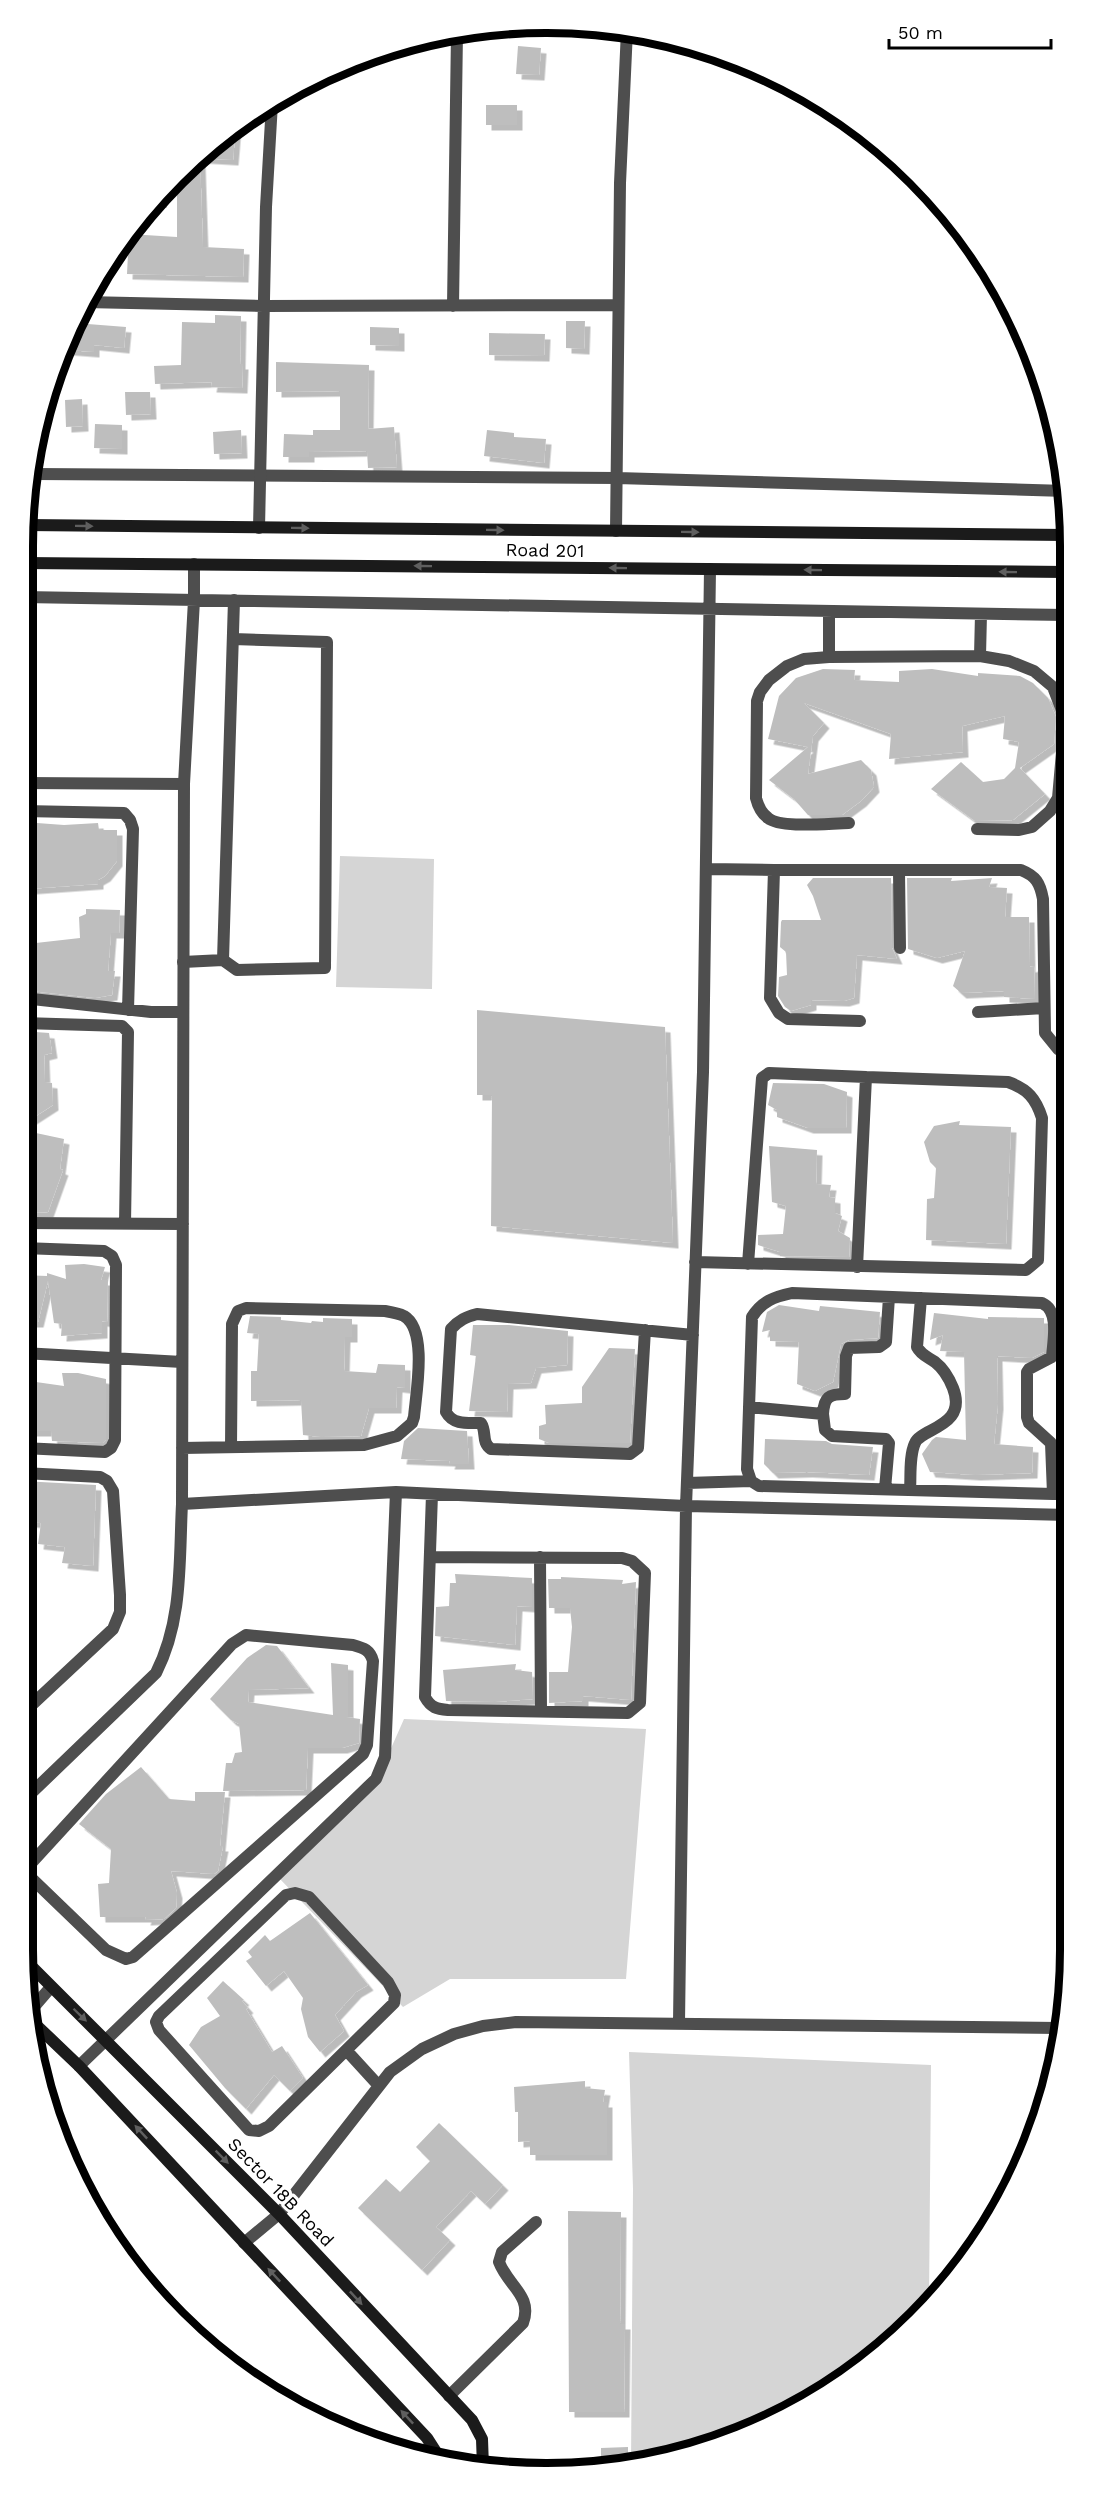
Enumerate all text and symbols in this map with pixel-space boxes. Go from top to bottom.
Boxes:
scale bar [889,12,1051,50]
text: 50 m [898,22,943,43]
one-way arrow [75,521,94,531]
one-way arrow [291,523,310,533]
one-way arrow [486,525,505,535]
one-way arrow [681,527,700,537]
street label: Road 201 [505,539,585,561]
one-way arrow [413,561,432,571]
one-way arrow [608,563,627,573]
one-way arrow [803,565,822,575]
one-way arrow [998,567,1017,577]
one-way arrow [72,2008,87,2022]
one-way arrow [134,2126,148,2140]
street label: Sector 18B Road [224,2133,338,2251]
one-way arrow [214,2149,228,2163]
one-way arrow [267,2267,281,2282]
one-way arrow [349,2290,363,2305]
one-way arrow [401,2410,414,2425]

